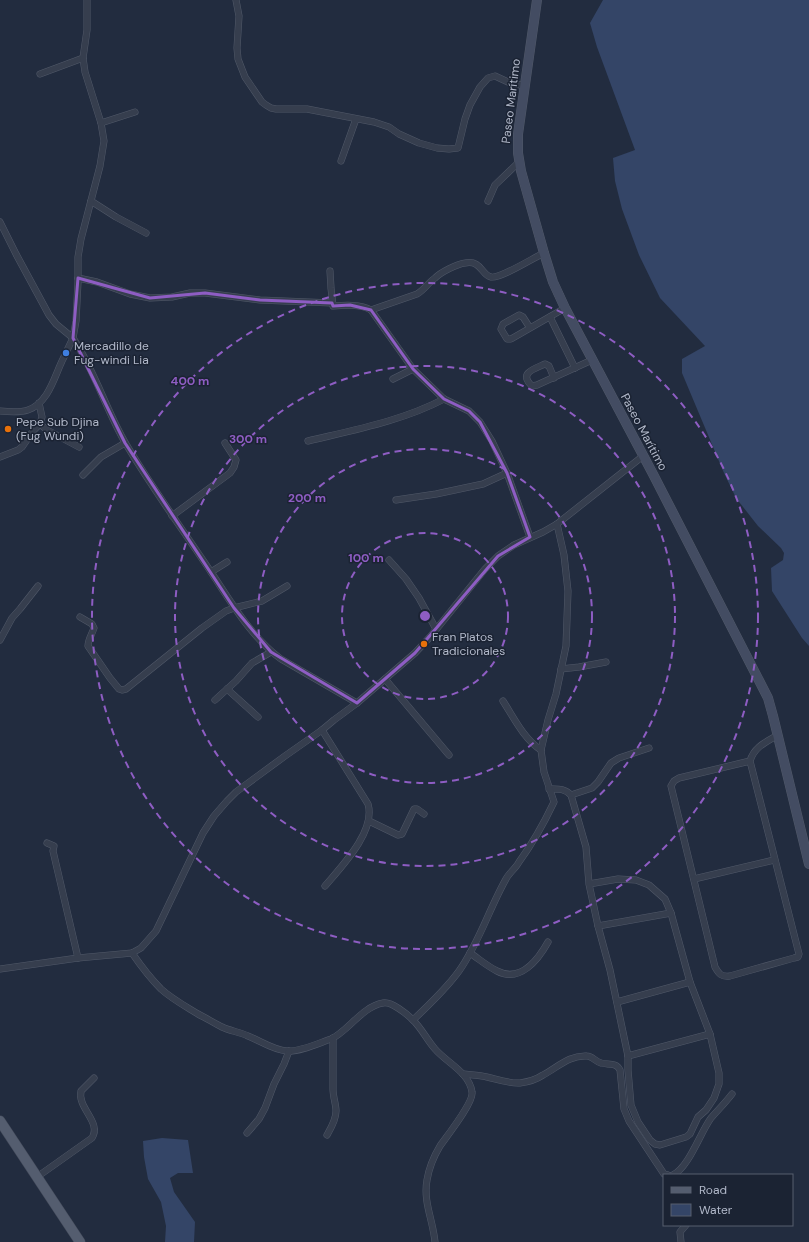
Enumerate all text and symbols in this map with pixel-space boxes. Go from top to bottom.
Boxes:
street label: Paseo Marítimo [498,58,524,144]
place label: Mercadillo de Fug-windi Lia [74,338,149,368]
marker: Mercadillo de Fug-windi Lia [61,348,71,358]
text: 400 m [171,373,209,389]
street label: Paseo Marítimo [617,390,671,474]
place label: Pepe Sub Djina (Fug Wundi) [16,414,99,444]
marker: Pepe Sub Djina (Fug Wundi) [3,424,13,434]
text: 300 m [229,431,267,447]
text: 200 m [288,490,326,506]
text: 100 m [348,550,384,566]
centre of rings [418,609,432,623]
place label: Fran Platos Tradicionales [432,629,505,659]
marker: Fran Platos Tradicionales [419,639,429,649]
legend [663,1174,793,1226]
text: Road [699,1182,727,1198]
text: Water [699,1202,733,1218]

